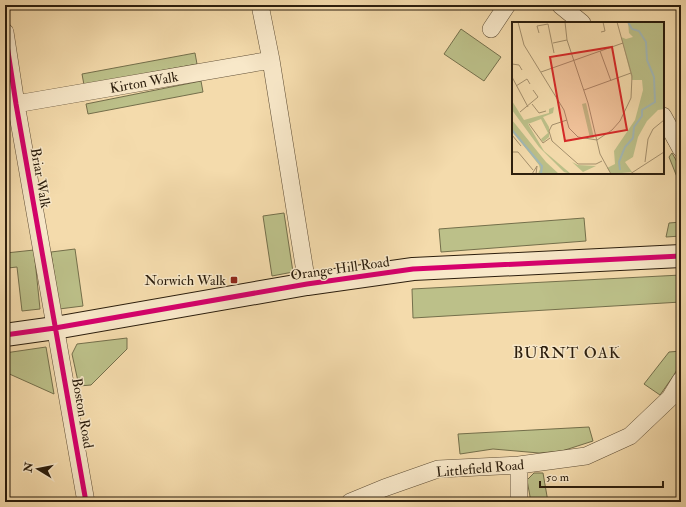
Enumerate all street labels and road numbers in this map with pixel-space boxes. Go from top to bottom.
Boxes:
street label: Kirton Walk [109,68,180,97]
street label: Briar Walk [27,147,54,210]
street label: Orange Hill Road [289,253,391,284]
street label: Boston Road [68,376,97,450]
street label: Littlefield Road [435,456,525,481]

